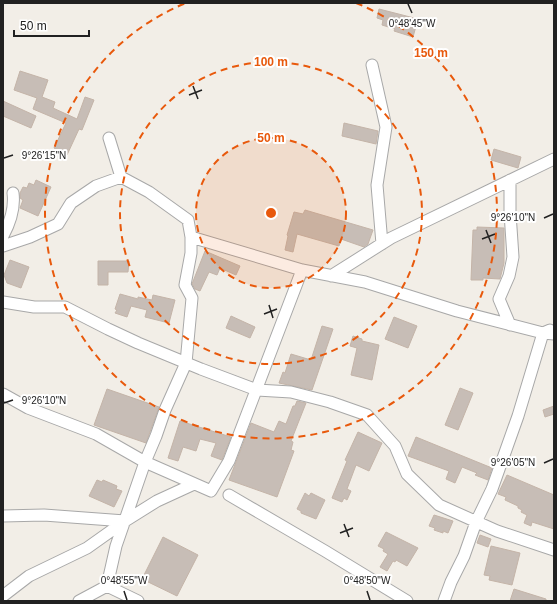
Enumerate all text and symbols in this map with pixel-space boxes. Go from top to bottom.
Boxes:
scale bar [14,12,89,38]
text: 0°48'45"W [389,18,436,29]
text: 50 m [20,19,47,33]
text: 150 m [414,46,448,60]
text: 100 m [254,55,288,69]
text: 50 m [257,131,285,145]
text: 9°26'15"N [22,150,66,161]
centre of rings [264,206,278,220]
text: 9°26'10"N [491,212,535,223]
text: 9°26'10"N [22,395,66,406]
text: 9°26'05"N [491,457,535,468]
text: 0°48'55"W [101,575,148,586]
text: 0°48'50"W [344,575,391,586]

